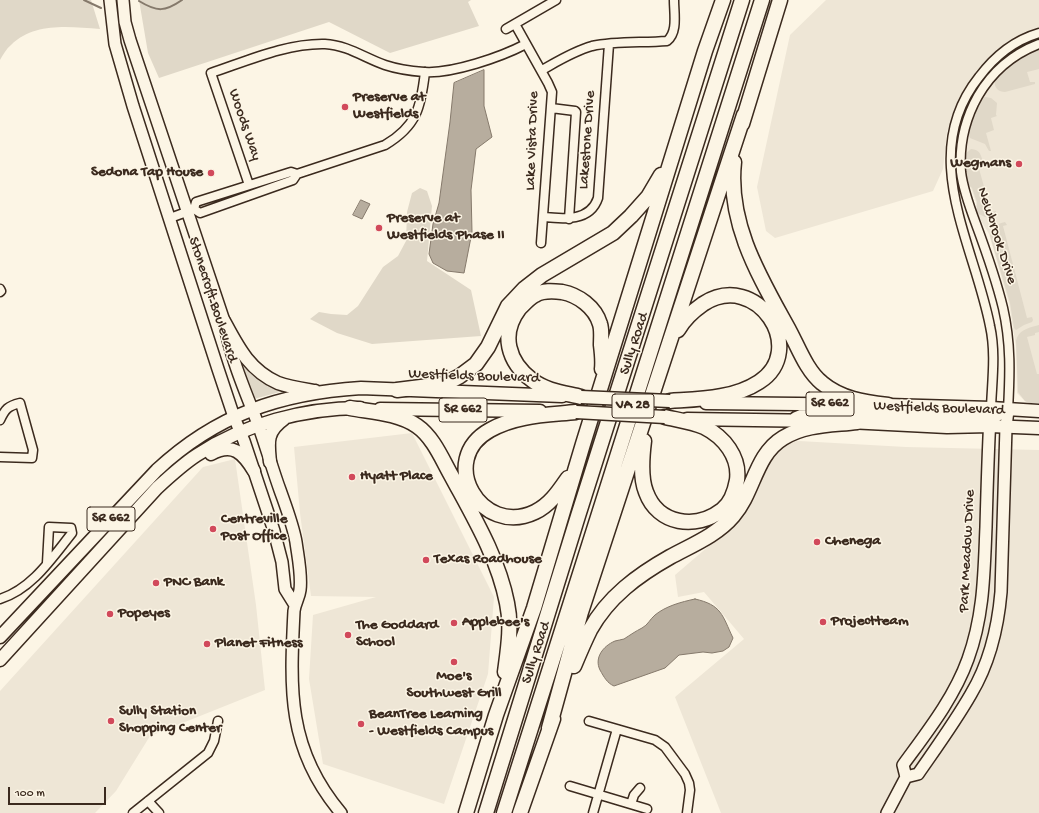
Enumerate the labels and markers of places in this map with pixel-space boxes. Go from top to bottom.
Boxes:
place label: Preserve at Westfields [353,89,425,124]
marker: Preserve at Westfields [340,102,350,112]
place label: Wegmans [950,155,1011,173]
marker: Wegmans [1014,159,1024,169]
place label: Sedona Tap House [91,164,203,182]
marker: Sedona Tap House [206,168,216,178]
place label: Preserve at Westfields Phase II [387,210,505,245]
marker: Preserve at Westfields Phase II [374,223,384,233]
place label: Hyatt Place [360,468,433,486]
marker: Hyatt Place [347,472,357,482]
place label: Centreville Post Office [221,511,287,546]
marker: Centreville Post Office [208,524,218,534]
place label: Chenega [825,533,881,551]
marker: Chenega [812,537,822,547]
place label: Texas Roadhouse [434,551,542,569]
marker: Texas Roadhouse [421,555,431,565]
place label: PNC Bank [164,574,224,592]
marker: PNC Bank [151,578,161,588]
place label: Popeyes [118,605,170,623]
marker: Popeyes [105,609,115,619]
place label: Projectteam [831,613,909,631]
place label: Applebee's [462,614,529,632]
place label: The Goddard School [356,617,438,652]
marker: Projectteam [818,617,828,627]
marker: Applebee's [449,618,459,628]
marker: The Goddard School [343,630,353,640]
place label: Planet Fitness [215,635,302,653]
marker: Planet Fitness [202,639,212,649]
marker: Moe's Southwest Grill [449,657,459,667]
place label: Moe's Southwest Grill [406,668,502,703]
place label: Sully Station Shopping Center [119,703,221,738]
place label: BeanTree Learning - Westfields Campus [369,706,493,741]
marker: Sully Station Shopping Center [106,716,116,726]
marker: BeanTree Learning - Westfields Campus [356,719,366,729]

